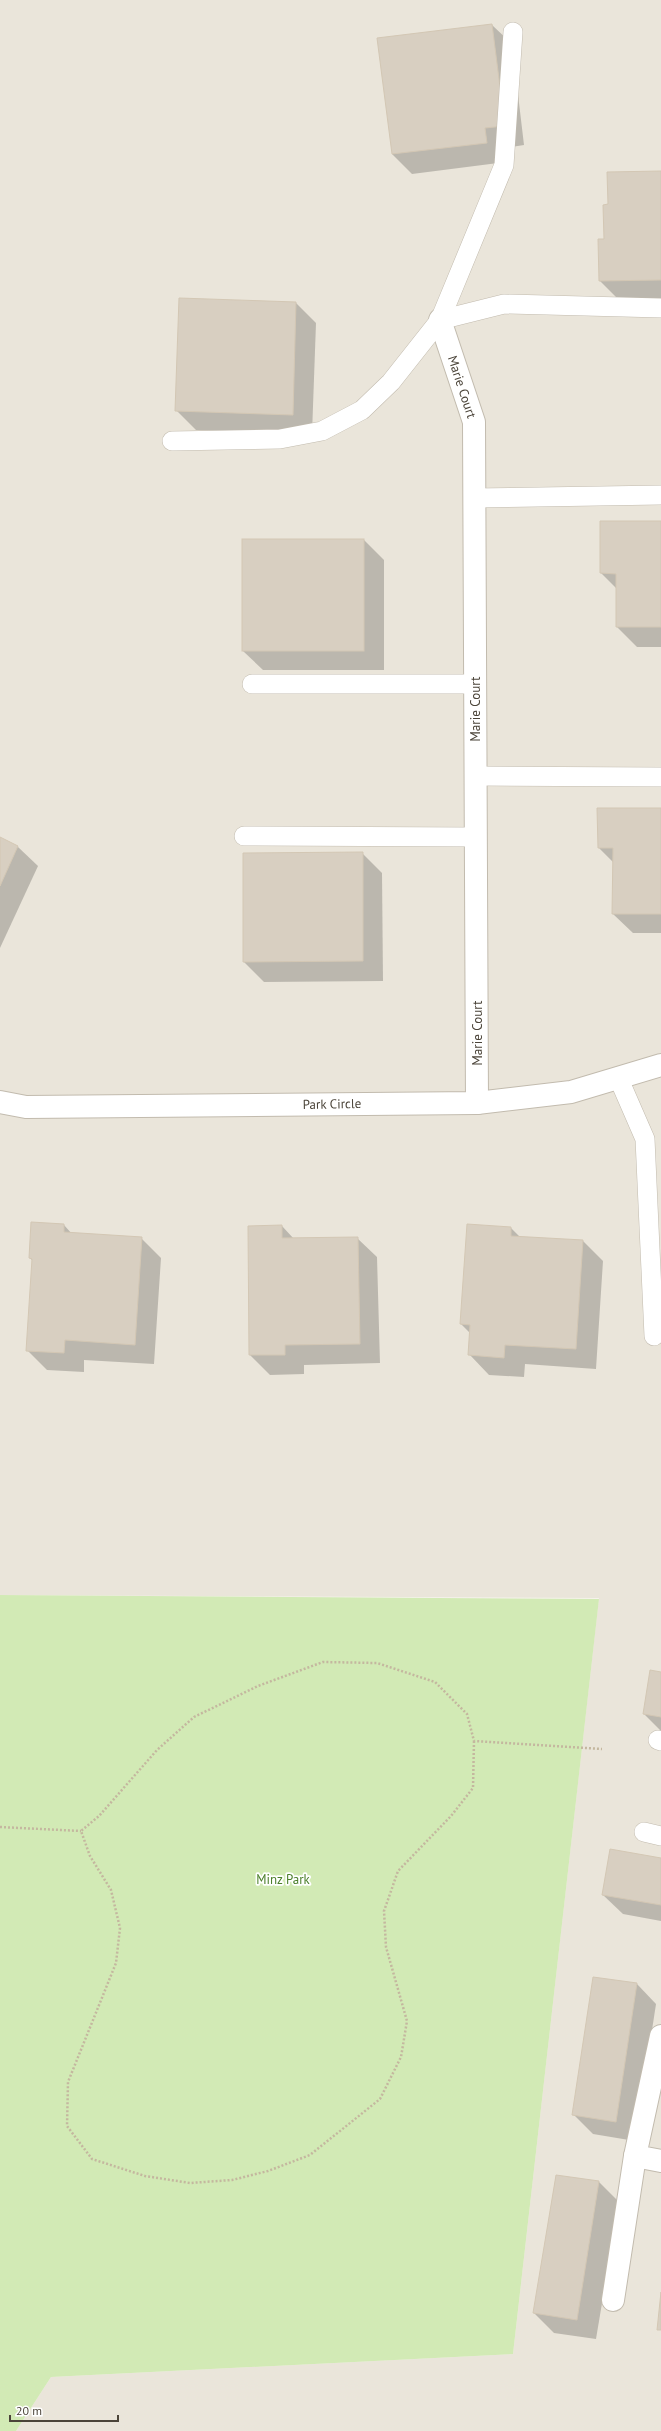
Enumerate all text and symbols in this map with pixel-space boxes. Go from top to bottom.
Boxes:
street label: Marie Court [444,354,480,421]
street label: Marie Court [467,676,484,741]
street label: Marie Court [469,1000,486,1065]
street label: Park Circle [303,1095,361,1113]
park label: Minz Park [256,1871,311,1888]
scale bar [10,2397,118,2423]
text: 20 m [16,2403,42,2418]

